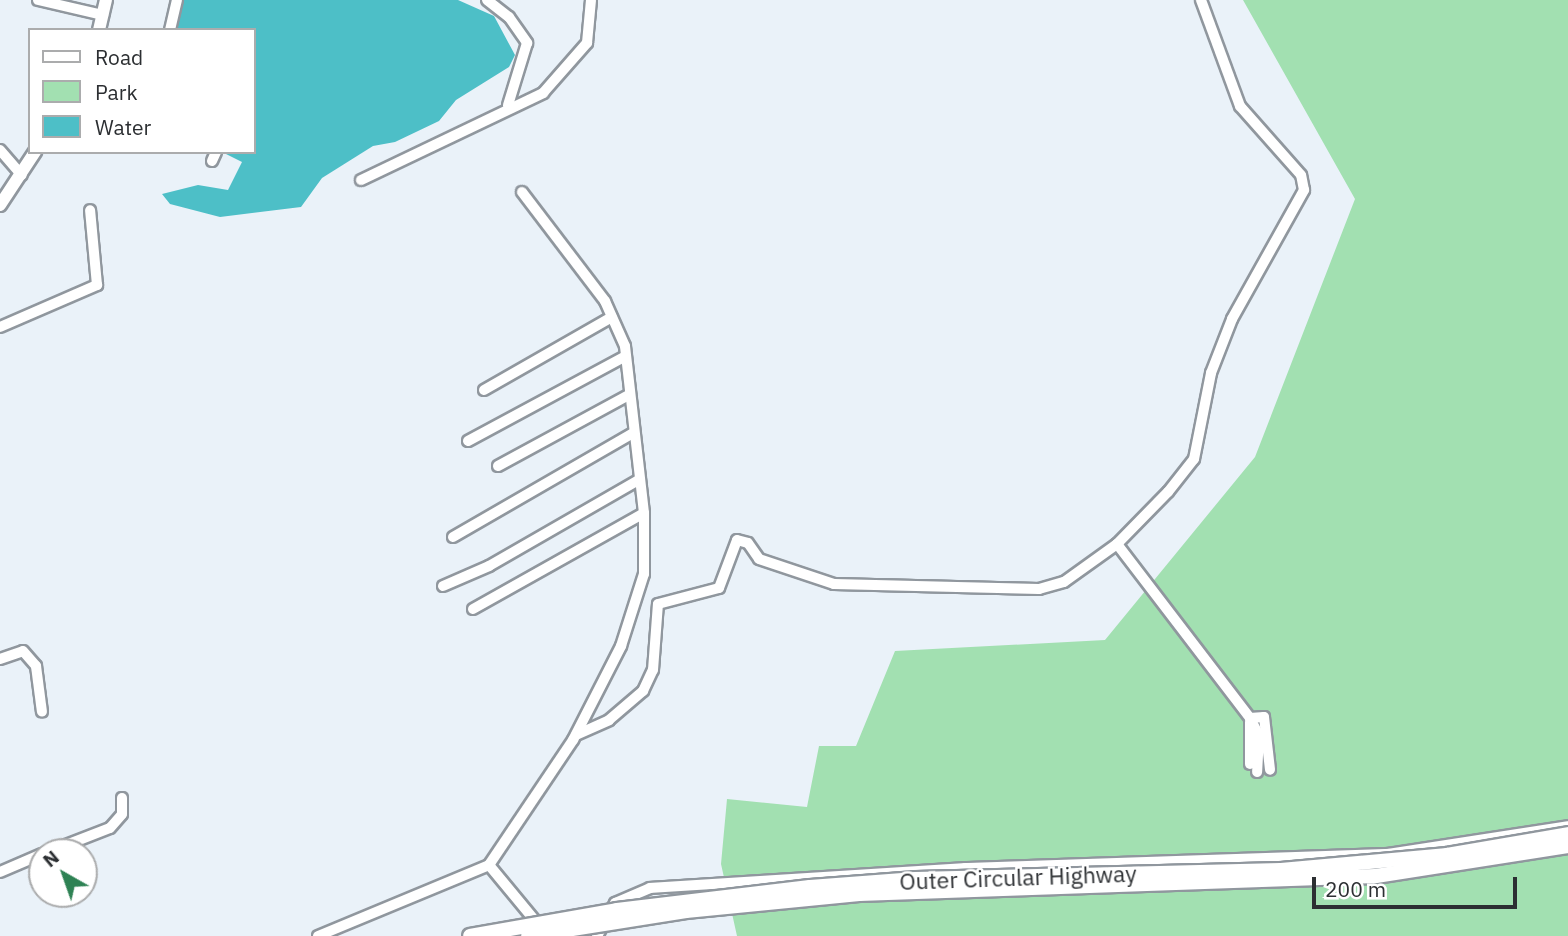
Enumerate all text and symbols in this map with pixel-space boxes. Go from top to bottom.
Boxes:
legend [28,28,256,154]
text: Road [95,43,143,71]
text: Park [95,78,138,106]
text: Water [95,113,151,141]
north arrow [28,838,98,908]
text: N [38,845,64,872]
street label: Outer Circular Highway [899,859,1137,895]
scale bar [1316,862,1521,906]
text: 200 m [1325,875,1386,903]

